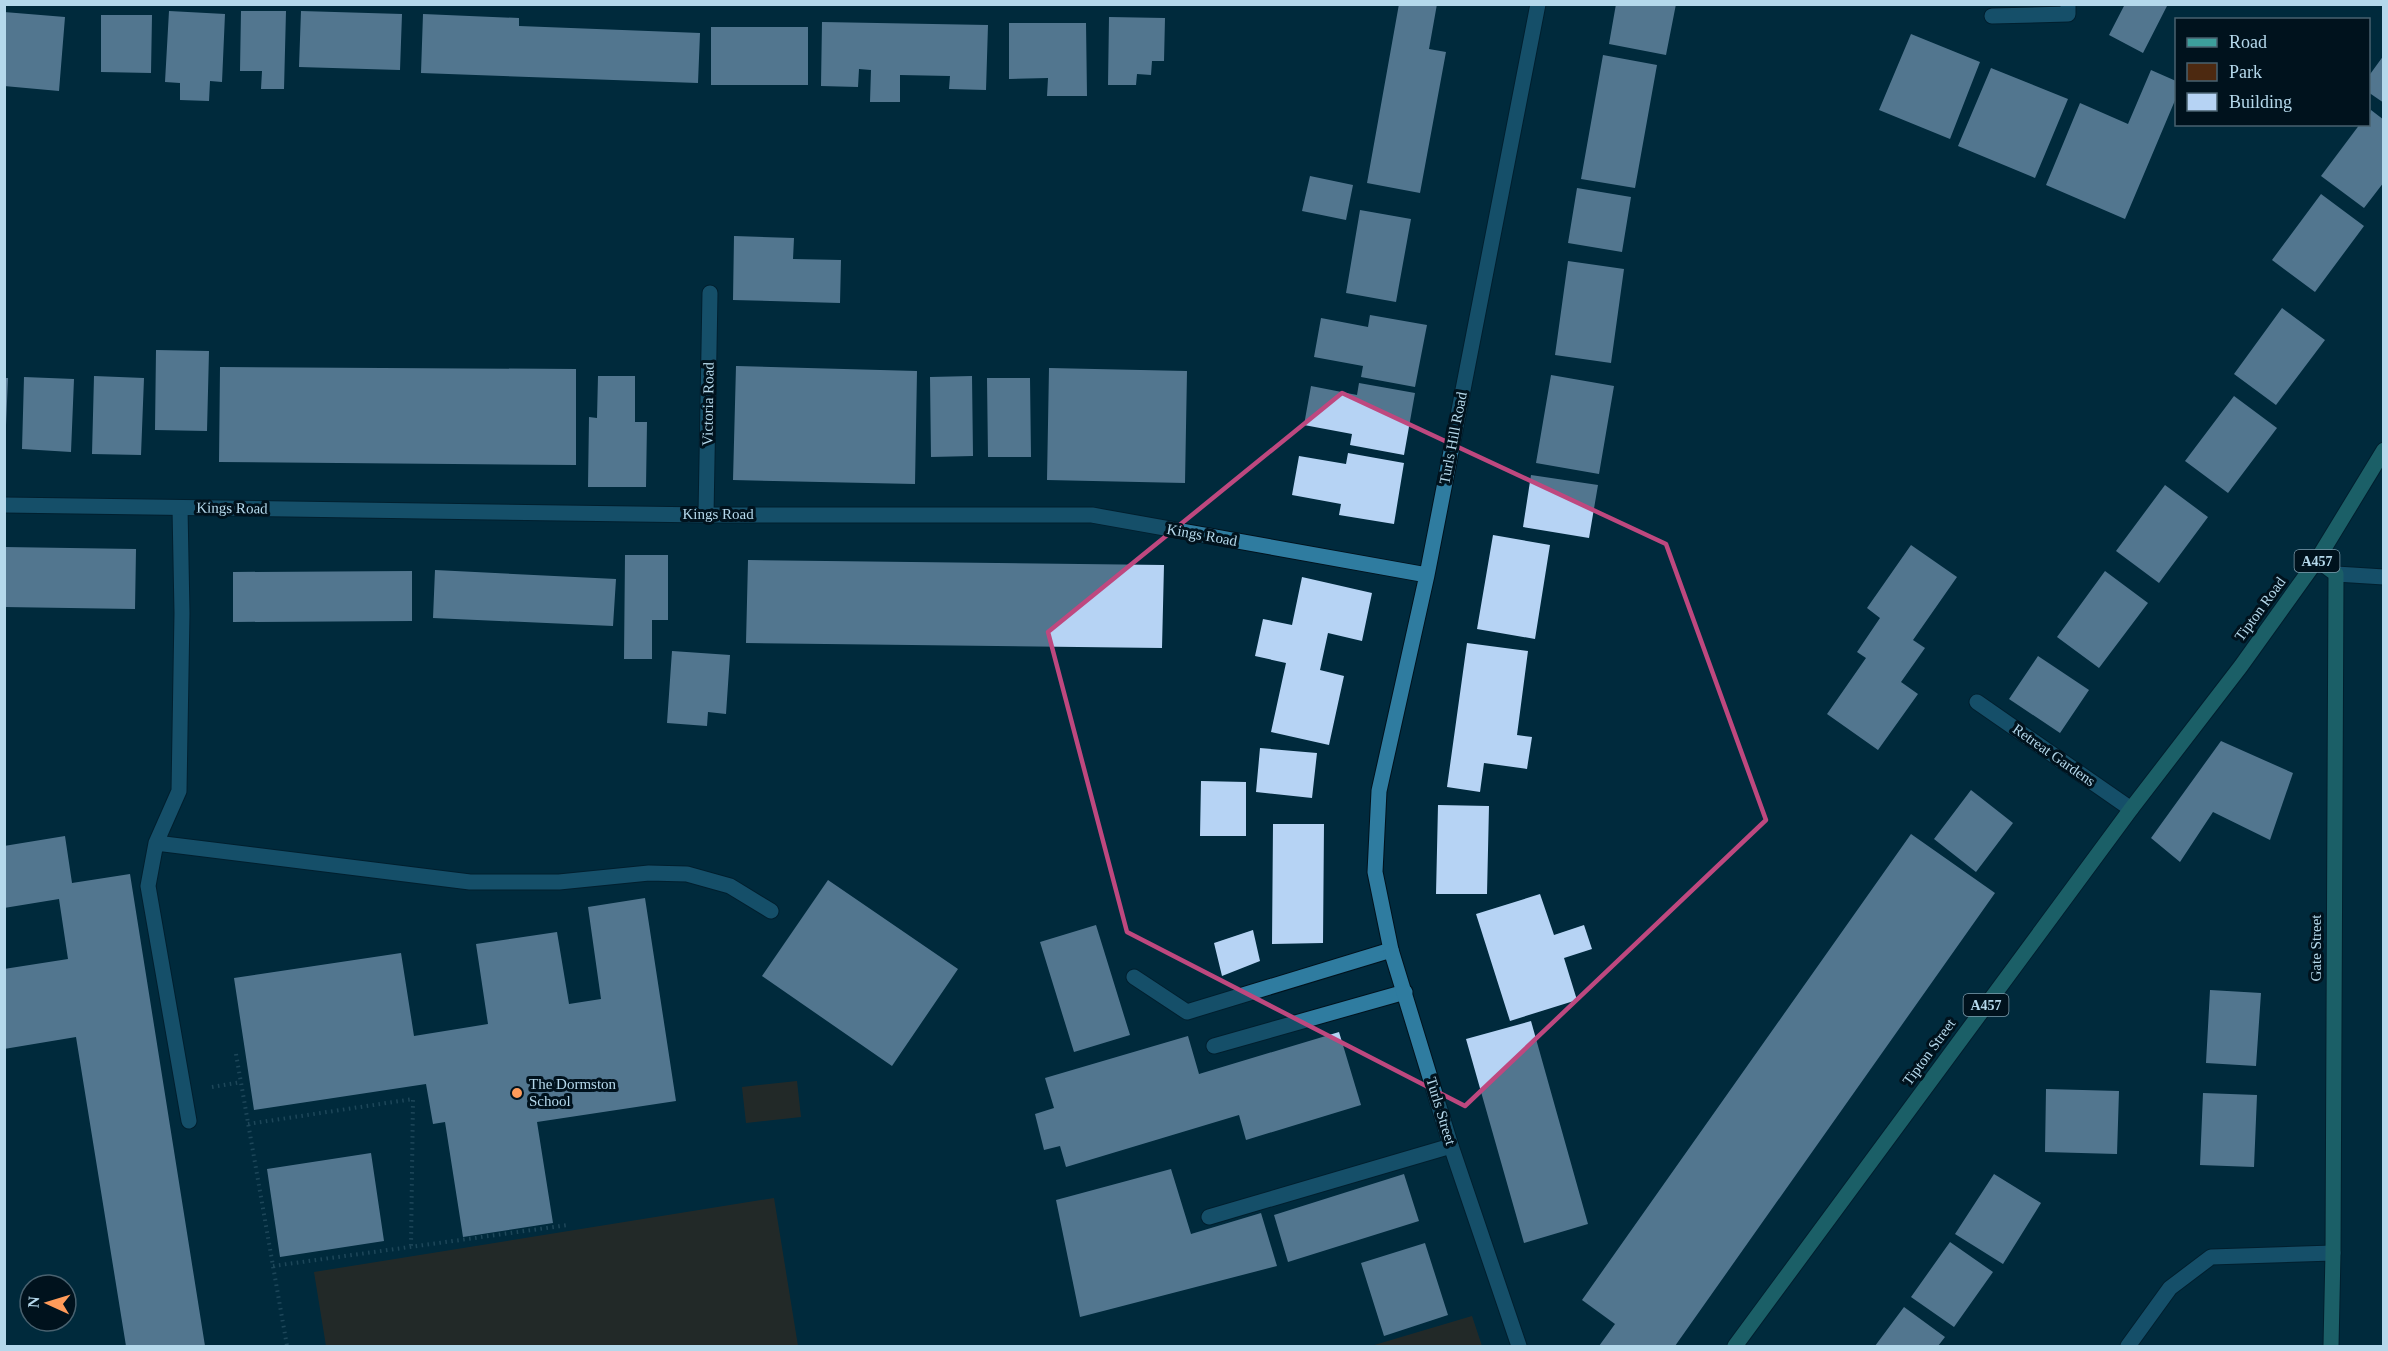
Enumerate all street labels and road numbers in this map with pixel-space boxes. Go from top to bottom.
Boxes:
street label: Victoria Road [699,362,717,446]
street label: Turls Hill Road [1436,390,1470,485]
street label: Kings Road [196,499,268,517]
street label: Kings Road [682,506,754,522]
street label: Kings Road [1166,521,1239,549]
road number: A457 [2294,550,2340,572]
street label: Tipton Road [2232,574,2289,644]
street label: Retreat Gardens [2010,721,2098,789]
street label: Gate Street [2308,914,2324,982]
road number: A457 [1964,994,2008,1016]
street label: Tipton Street [1900,1015,1959,1088]
street label: Turls Street [1423,1075,1459,1148]

